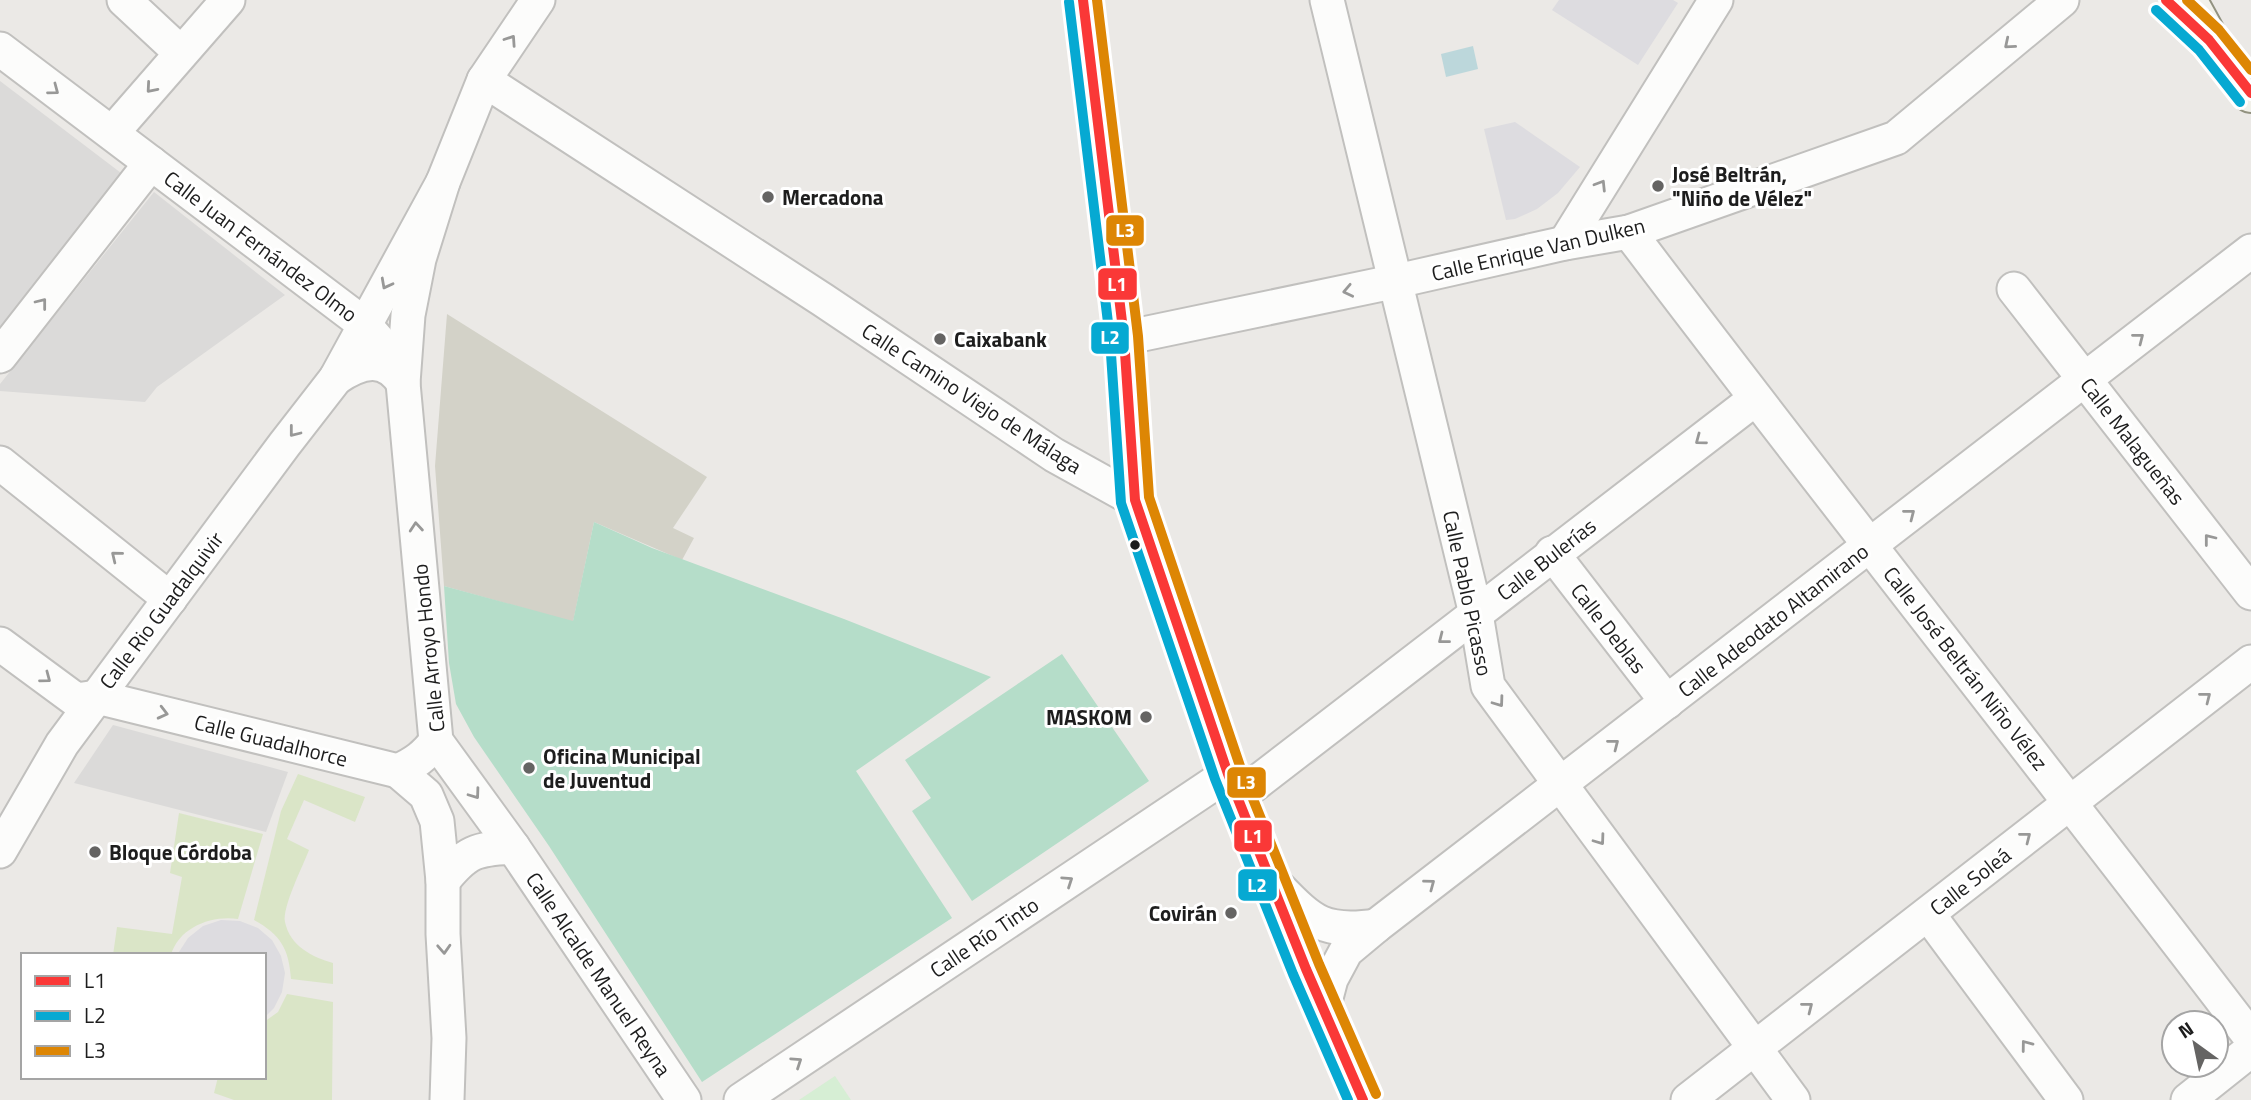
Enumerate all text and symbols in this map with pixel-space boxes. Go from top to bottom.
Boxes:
one-way arrow [503,35,515,48]
one-way arrow [2005,36,2018,48]
one-way arrow [147,80,159,93]
one-way arrow [46,82,59,94]
place label: José Beltrán, "Niño de Vélez" [1672,158,1812,214]
street label: Calle Juan Fernández Olmo [157,162,365,330]
marker: José Beltrán, "Niño de Vélez" [1650,178,1666,194]
one-way arrow [1592,180,1605,193]
place label: Mercadona [782,181,884,213]
marker: Mercadona [760,189,776,205]
street label: Calle Enrique Van Dulken [1428,209,1648,289]
line badge: L3 [1105,214,1145,247]
text: L3 [1115,215,1135,244]
line badge: L1 [1097,267,1138,301]
text: L1 [1107,269,1127,298]
one-way arrow [380,277,394,290]
one-way arrow [1342,283,1354,298]
one-way arrow [34,298,47,310]
street label: Calle Camino Viejo de Málaga [856,315,1089,482]
line badge: L2 [1090,321,1130,355]
text: L2 [1100,322,1120,351]
place label: Caixabank [954,323,1047,355]
marker: Caixabank [932,331,948,347]
one-way arrow [2131,333,2143,346]
street label: Calle Malagueñas [2073,370,2193,512]
one-way arrow [290,424,302,437]
one-way arrow [1696,432,1708,444]
street label: Calle Pablo Picasso [1435,507,1501,679]
street label: Calle Bulerías [1489,510,1603,608]
one-way arrow [1902,510,1914,523]
one-way arrow [409,521,424,532]
street label: Calle Rio Guadalquivir [91,525,231,695]
one-way arrow [2205,534,2217,547]
street label: Calle Adeodato Altamirano [1671,535,1875,705]
unlabelled marker [1128,538,1142,552]
one-way arrow [112,552,125,564]
street label: Calle José Beltrán Niño Vélez [1876,559,2056,777]
street label: Calle Arroyo Hondo [403,562,453,734]
street label: Calle Deblas [1563,576,1655,680]
one-way arrow [1438,630,1450,643]
one-way arrow [39,670,51,683]
one-way arrow [2198,693,2210,706]
one-way arrow [1491,694,1503,707]
place label: MASKOM [1046,701,1132,733]
one-way arrow [157,705,169,720]
street label: Calle Guadalhorce [191,705,351,775]
marker: MASKOM [1138,709,1154,725]
one-way arrow [1606,739,1618,752]
place label: Oficina Municipal de Juventud [543,740,701,796]
marker: Oficina Municipal de Juventud [521,760,537,776]
line badge: L3 [1226,766,1267,799]
text: L3 [1236,767,1256,796]
one-way arrow [467,786,479,799]
line badge: L1 [1233,819,1273,853]
text: L1 [1243,821,1263,850]
one-way arrow [1592,833,1605,845]
one-way arrow [2019,833,2031,846]
place label: Bloque Córdoba [109,836,252,868]
street label: Calle Soleá [1923,839,2018,923]
marker: Bloque Córdoba [87,844,103,860]
street label: Calle Alcalde Manuel Reyna [518,865,680,1083]
line badge: L2 [1237,868,1278,902]
text: L2 [1247,870,1267,899]
one-way arrow [1060,877,1073,889]
one-way arrow [1422,880,1435,893]
street label: Calle Río Tinto [923,889,1045,985]
place label: Covirán [1149,897,1217,929]
marker: Covirán [1223,905,1239,921]
one-way arrow [436,944,451,955]
legend [21,953,266,1079]
text: L1 [84,964,106,996]
text: L2 [84,999,106,1031]
one-way arrow [1800,1002,1813,1015]
north arrow [2160,1009,2230,1079]
text: N [2172,1014,2199,1045]
text: L3 [84,1034,106,1066]
one-way arrow [2021,1040,2034,1053]
one-way arrow [790,1057,803,1070]

